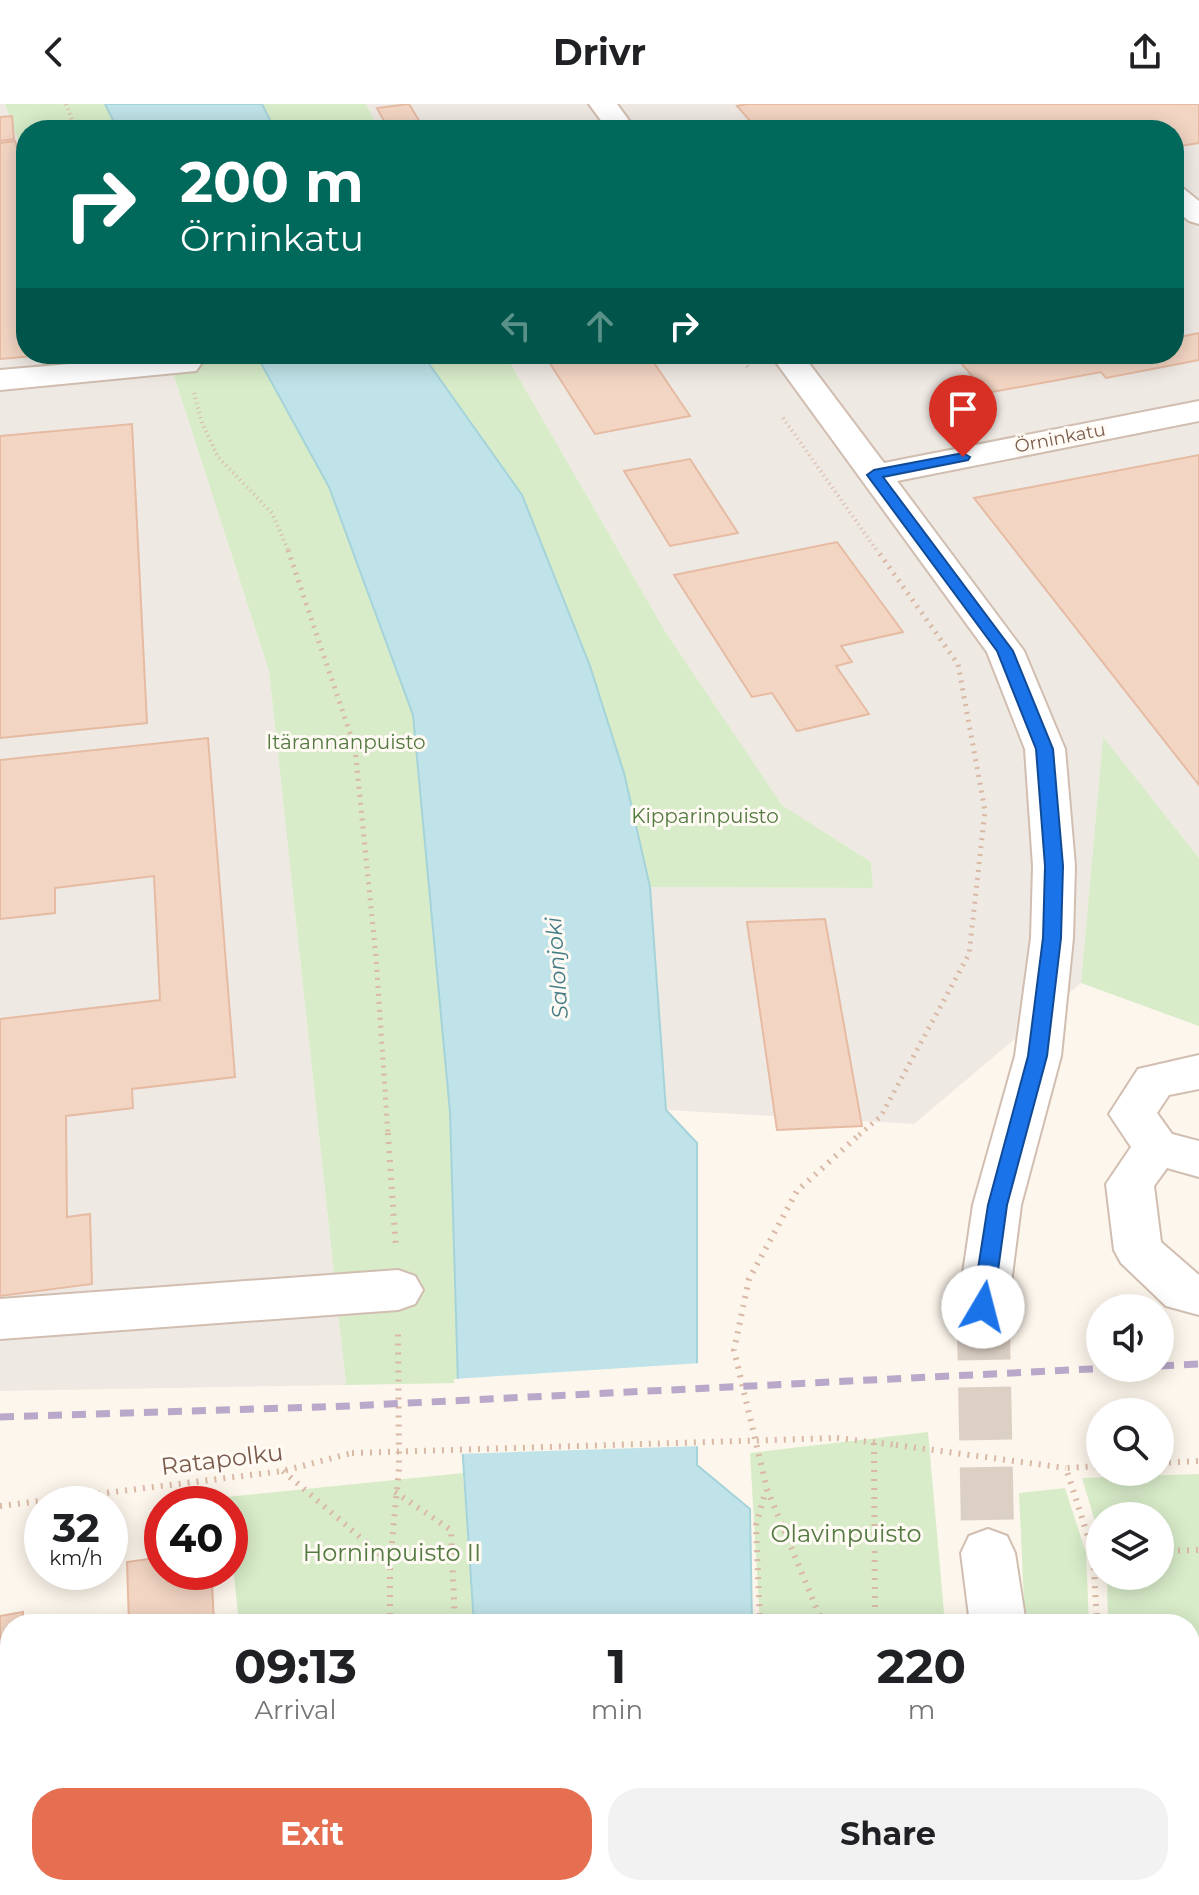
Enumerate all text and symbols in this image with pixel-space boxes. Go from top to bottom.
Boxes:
icon: back [32,30,76,74]
text: Drivr [553,30,646,74]
icon: share [1123,30,1167,74]
text: 200 m [180,148,364,216]
icon: right [48,152,152,256]
text: Örninkatu [180,216,364,260]
icon: left [494,304,538,348]
icon: ahead [578,304,622,348]
icon: right [662,304,706,348]
pin [929,375,997,457]
icon: arrive [941,387,985,431]
street label: Örninkatu [1013,418,1107,458]
park label: Itärannanpuisto [266,730,426,754]
park label: Kipparinpuisto [631,804,779,828]
water label: Salonjoki [540,916,574,1020]
position arrow [941,1265,1025,1349]
map controls [1086,1294,1174,1590]
button: sound [1086,1294,1174,1382]
button: search [1086,1398,1174,1486]
street label: Ratapolku [159,1437,285,1481]
speed limit sign: 40 [144,1486,248,1590]
button: layers [1086,1502,1174,1590]
text: 32 [52,1503,100,1552]
park label: Olavinpuisto [770,1519,922,1548]
park label: Horninpuisto II [303,1538,481,1567]
text: km/h [49,1546,103,1570]
text: 09:13 [234,1637,357,1695]
text: 1 [607,1637,626,1695]
text: 220 [877,1637,966,1695]
text: Arrival [254,1694,336,1726]
text: min [591,1694,643,1726]
text: m [908,1694,935,1726]
button: Exit [32,1788,592,1880]
button: Share [608,1788,1168,1880]

